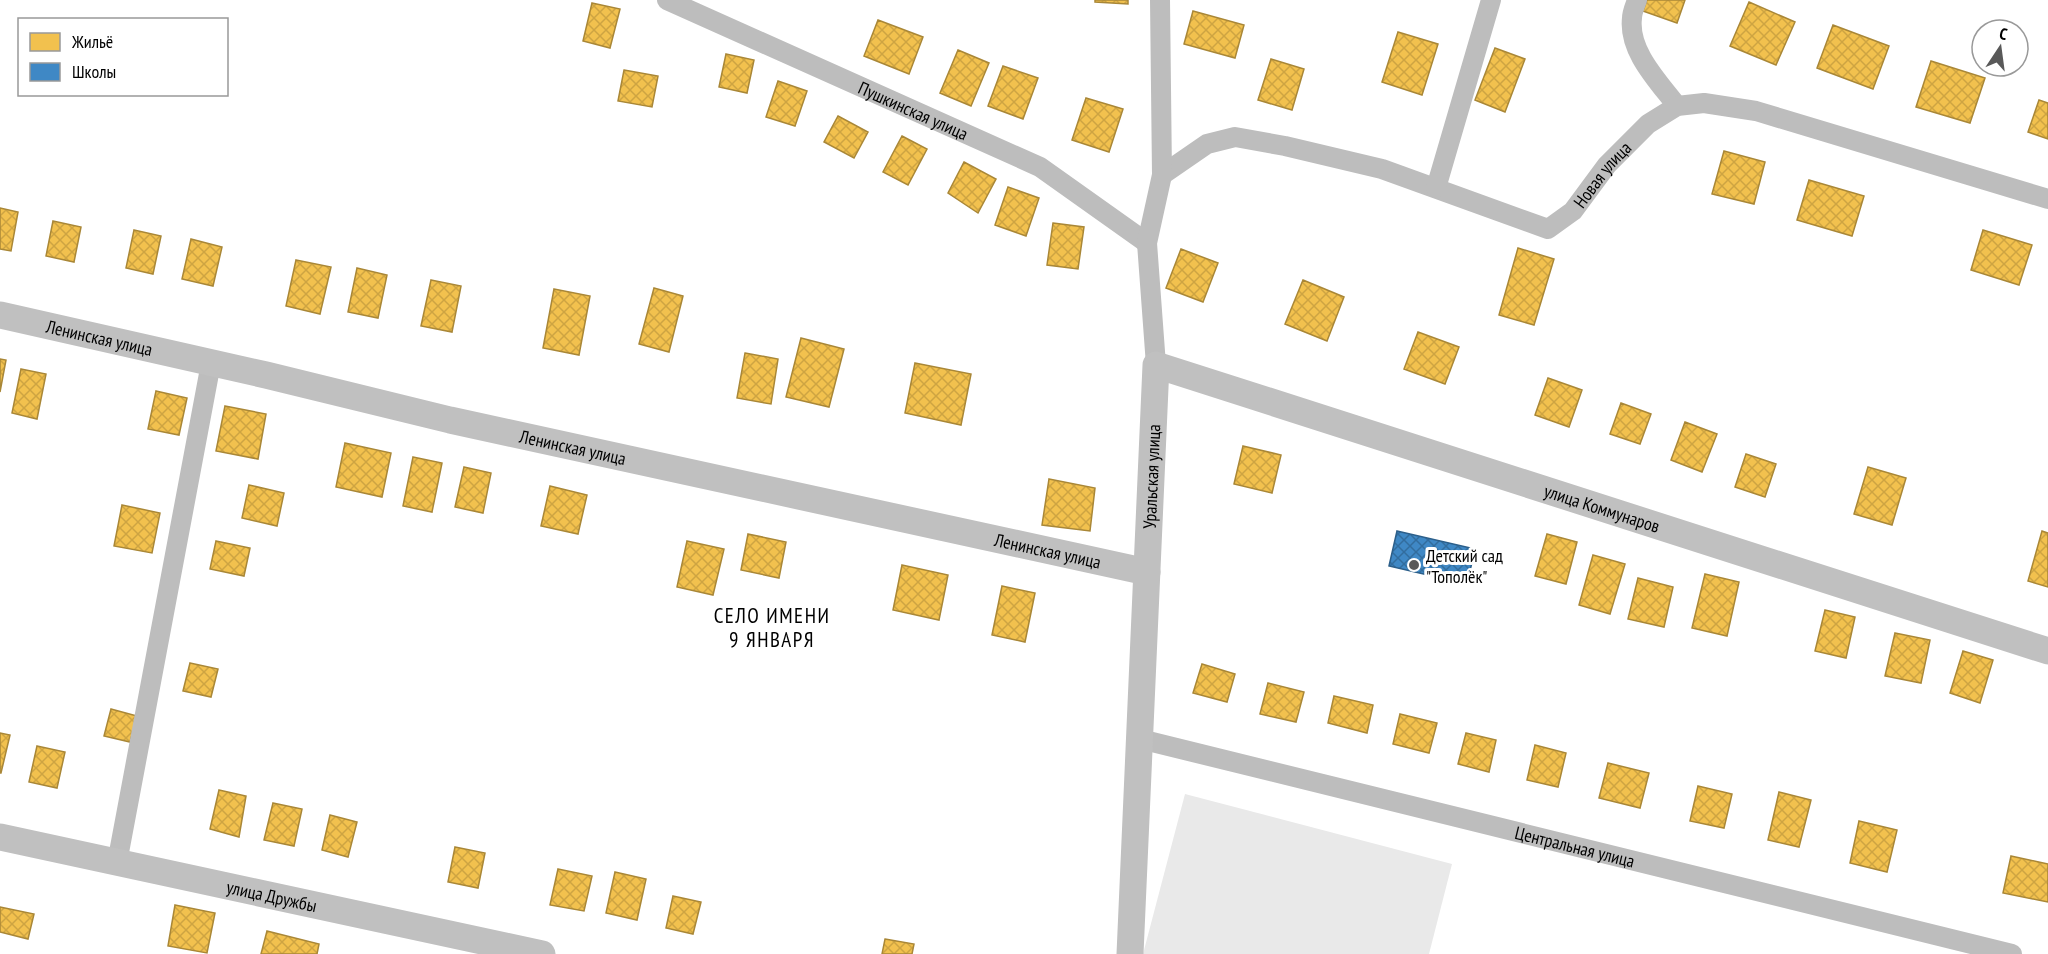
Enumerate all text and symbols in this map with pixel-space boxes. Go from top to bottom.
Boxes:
legend [18,18,228,96]
north arrow [1970,18,2030,78]
text: С [1998,23,2010,44]
text: Жильё [71,30,113,53]
text: Школы [72,60,116,83]
street label: Пушкинская улица [855,76,972,145]
street label: Новая улица [1568,136,1636,212]
street label: Ленинская улица [43,314,155,361]
street label: Ленинская улица [517,424,628,470]
street label: Уральская улица [1137,424,1165,529]
street label: улица Коммунаров [1541,479,1663,537]
street label: Ленинская улица [992,527,1103,573]
place label: Детский сад "Тополёк" [1426,544,1503,588]
marker: Детский сад "Тополёк" [1407,558,1421,572]
district label: СЕЛО ИМЕНИ 9 ЯНВАРЯ [714,602,830,653]
street label: Центральная улица [1513,820,1637,872]
street label: улица Дружбы [224,875,319,917]

